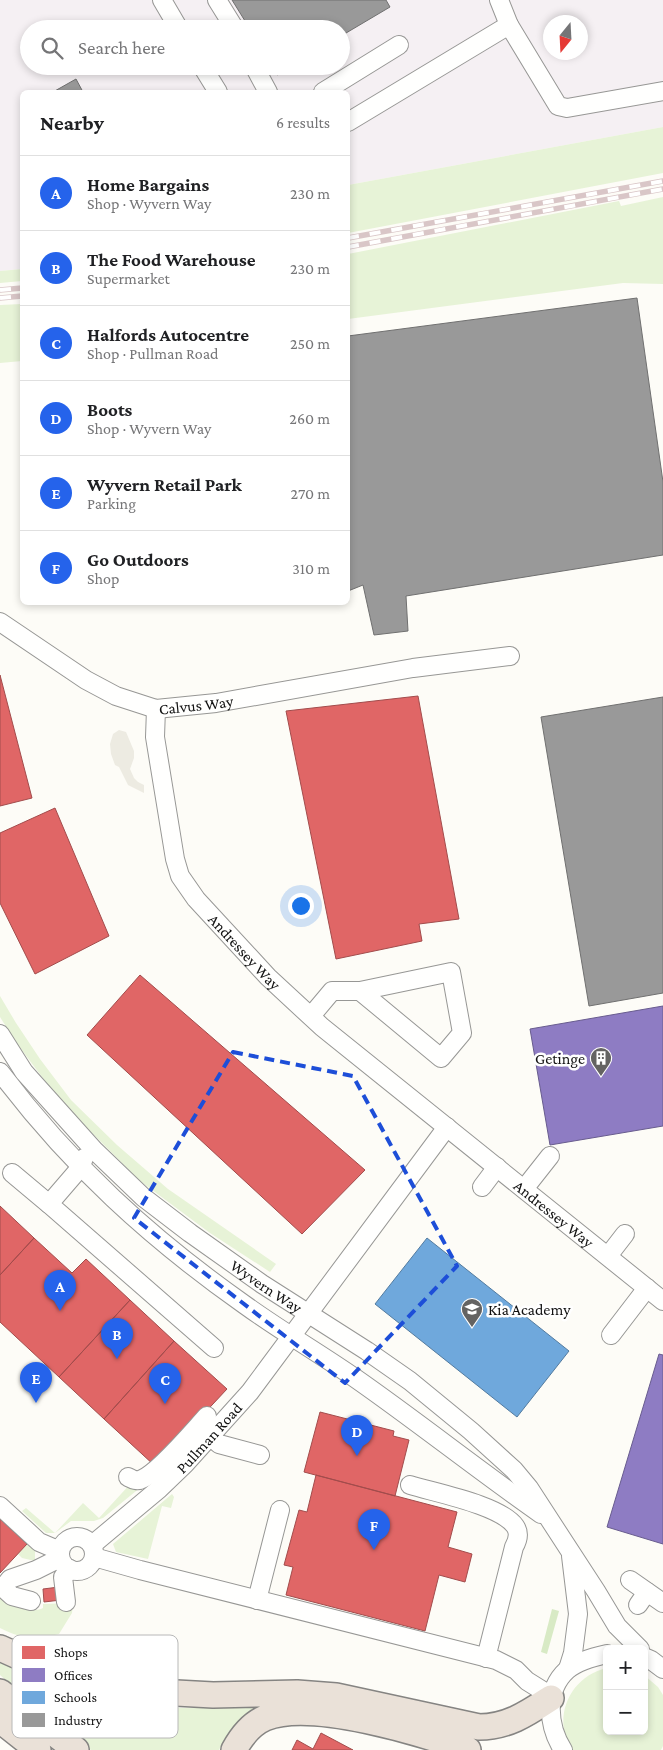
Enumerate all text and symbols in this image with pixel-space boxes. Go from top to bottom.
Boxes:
north arrow [543,15,588,60]
search box [20,20,350,75]
icon: search [38,34,66,62]
text: Search here [78,37,165,58]
text: Nearby [40,111,104,135]
text: 6 results [276,114,330,131]
text: Home Bargains [87,174,209,195]
text: A [51,185,61,202]
text: 230 m [290,185,330,202]
text: Shop · Wyvern Way [87,195,211,212]
text: The Food Warehouse [87,249,255,270]
text: B [51,260,61,277]
text: 230 m [290,260,330,277]
text: Supermarket [87,270,170,287]
text: Halfords Autocentre [87,324,249,345]
text: C [51,335,61,352]
text: 250 m [290,335,330,352]
text: Shop · Pullman Road [87,345,218,362]
text: Boots [87,399,132,420]
text: D [50,410,62,427]
text: 260 m [289,410,330,427]
text: Shop · Wyvern Way [87,420,211,437]
text: Wyvern Retail Park [87,474,242,495]
text: E [51,485,61,502]
text: 270 m [291,485,330,502]
text: Parking [87,495,136,512]
text: Go Outdoors [87,549,189,570]
text: F [52,560,60,577]
text: 310 m [292,560,330,577]
text: Shop [87,570,119,587]
street label: Calvus Way [158,692,235,718]
your location [288,893,314,919]
street label: Andressey Way [205,911,284,994]
building icon: Getinge [589,1046,613,1077]
place label: Getinge [535,1050,585,1068]
street label: Andressey Way [511,1177,598,1252]
street label: Wyvern Way [227,1257,306,1318]
pin: A [44,1270,76,1311]
school or university icon: Kia Academy [460,1297,484,1328]
place label: Kia Academy [488,1301,571,1319]
pin: B [101,1318,133,1359]
pin: E [20,1362,52,1403]
pin: C [149,1363,181,1404]
street label: Pullman Road [173,1399,246,1477]
pin: D [341,1415,373,1456]
pin: F [358,1509,390,1550]
legend [12,1635,178,1738]
text: Shops [54,1644,88,1660]
map controls [603,1645,648,1735]
button: + [603,1645,648,1690]
text: Offices [54,1667,92,1683]
text: Schools [54,1689,97,1705]
button: − [603,1690,648,1735]
text: Industry [54,1712,103,1728]

